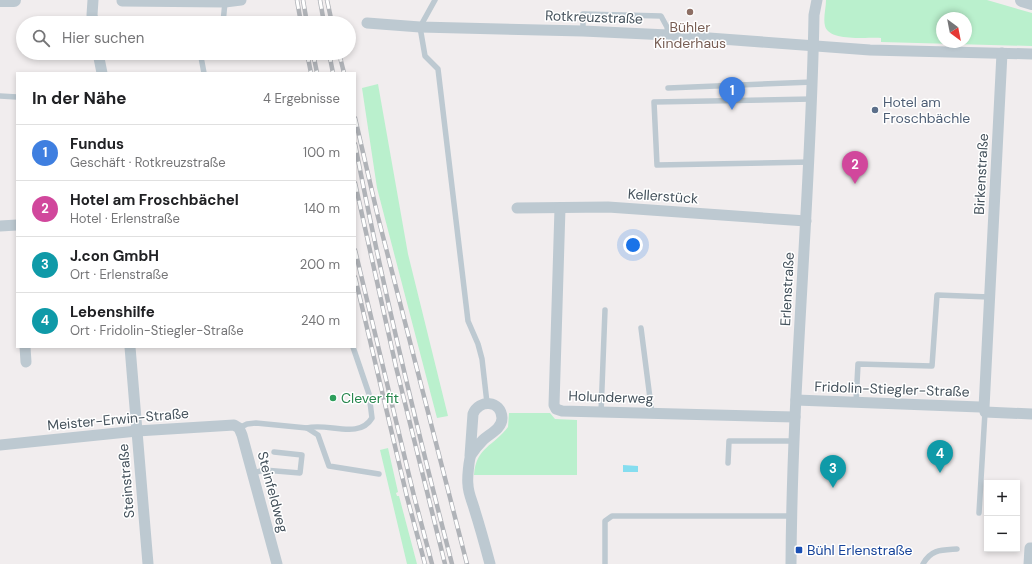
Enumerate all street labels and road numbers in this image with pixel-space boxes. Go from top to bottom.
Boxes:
street label: Rotkreuzstraße [545,6,643,28]
street label: Birkenstraße [970,133,992,215]
street label: Kellerstück [627,185,699,207]
street label: Erlenstraße [776,251,798,327]
street label: Fridolin-Stiegler-Straße [814,377,970,401]
street label: Holunderweg [568,387,654,407]
street label: Meister-Erwin-Straße [47,404,190,434]
street label: Steinstraße [114,443,138,519]
street label: Steinfeldweg [254,449,293,535]

